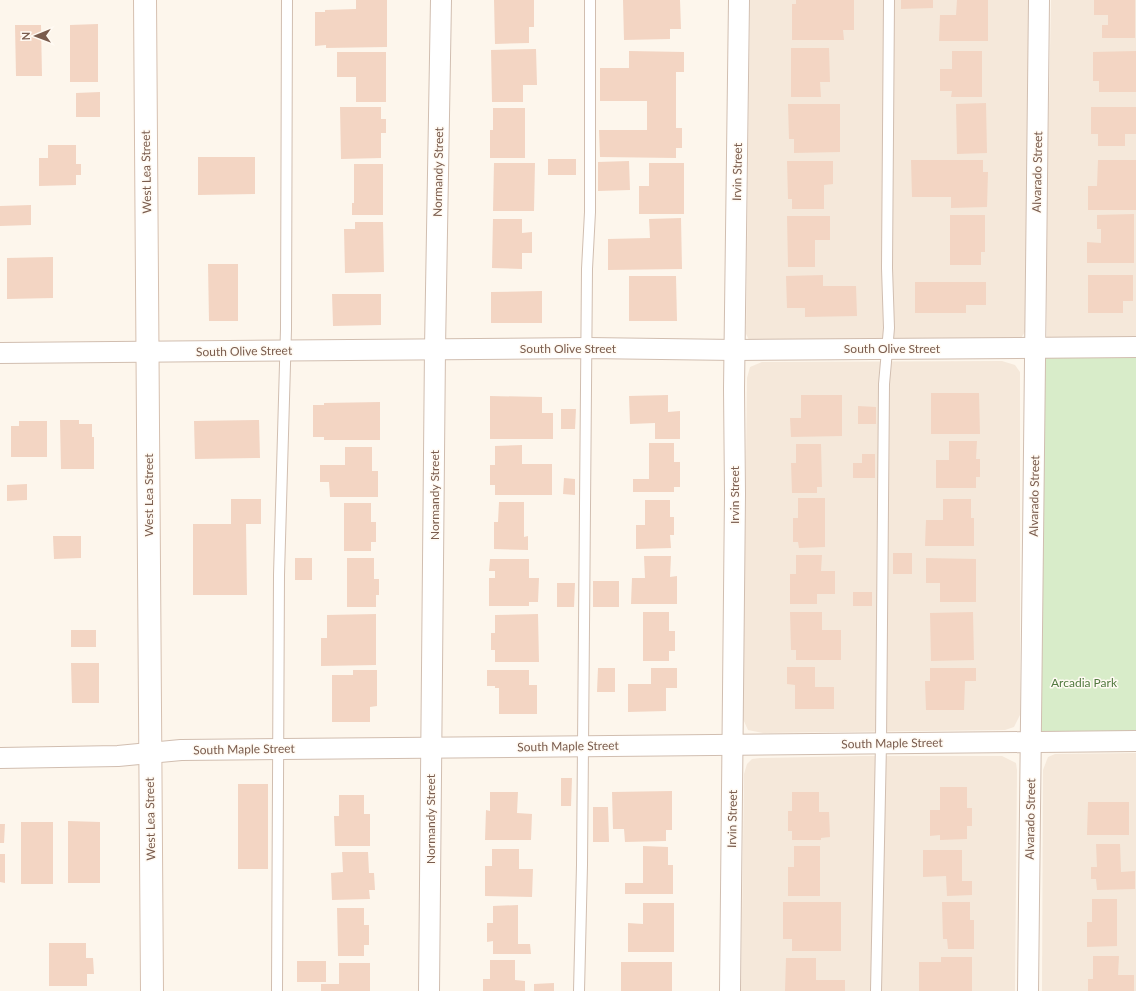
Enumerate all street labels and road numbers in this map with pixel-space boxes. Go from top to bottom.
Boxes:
street label: Normandy Street [430,126,446,217]
street label: West Lea Street [138,130,154,214]
street label: Alvarado Street [1029,130,1045,213]
street label: Irvin Street [729,142,745,201]
street label: South Olive Street [520,341,617,356]
street label: South Olive Street [844,341,941,356]
street label: South Olive Street [196,343,293,359]
street label: Normandy Street [427,449,442,540]
street label: West Lea Street [141,453,156,537]
street label: Alvarado Street [1026,454,1042,537]
street label: Irvin Street [727,465,742,524]
street label: South Maple Street [841,735,944,751]
street label: South Maple Street [517,738,620,754]
street label: South Maple Street [193,741,296,757]
street label: Normandy Street [423,773,438,864]
street label: West Lea Street [142,777,158,861]
street label: Alvarado Street [1022,777,1038,860]
street label: Irvin Street [724,789,740,848]

